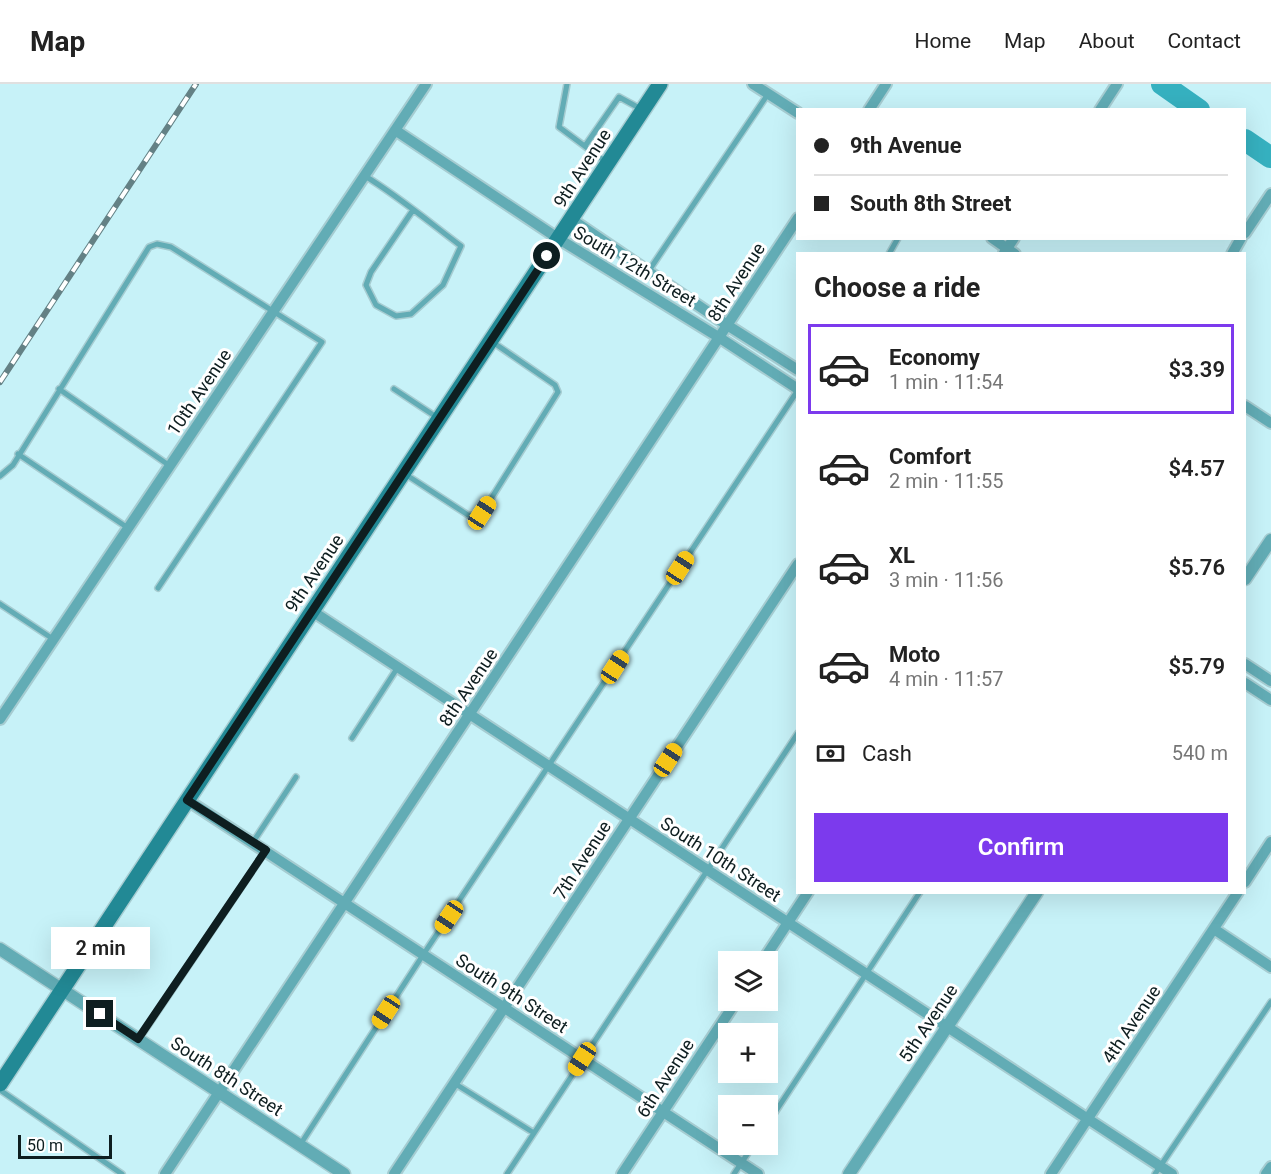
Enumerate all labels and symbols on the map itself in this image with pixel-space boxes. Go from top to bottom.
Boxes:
street label: 9th Avenue [549,125,615,211]
street label: South 12th Street [570,221,700,311]
street label: 8th Avenue [703,239,769,325]
route start [533,242,560,269]
street label: 10th Avenue [163,345,235,439]
car [465,493,499,533]
street label: 9th Avenue [280,530,348,616]
car [663,548,697,588]
street label: 8th Avenue [434,644,502,730]
car [598,647,632,687]
car [651,740,685,780]
street label: South 10th Street [657,812,785,906]
street label: 7th Avenue [549,817,615,903]
car [431,897,467,937]
callout: 2 min [51,927,150,969]
street label: South 9th Street [452,949,572,1037]
street label: 5th Avenue [894,980,962,1066]
street label: 4th Avenue [1097,981,1165,1067]
car [369,992,403,1032]
route end [86,1000,113,1027]
street label: South 8th Street [167,1032,287,1120]
street label: 6th Avenue [632,1035,698,1121]
car [565,1039,599,1079]
scale bar [18,1132,112,1160]

